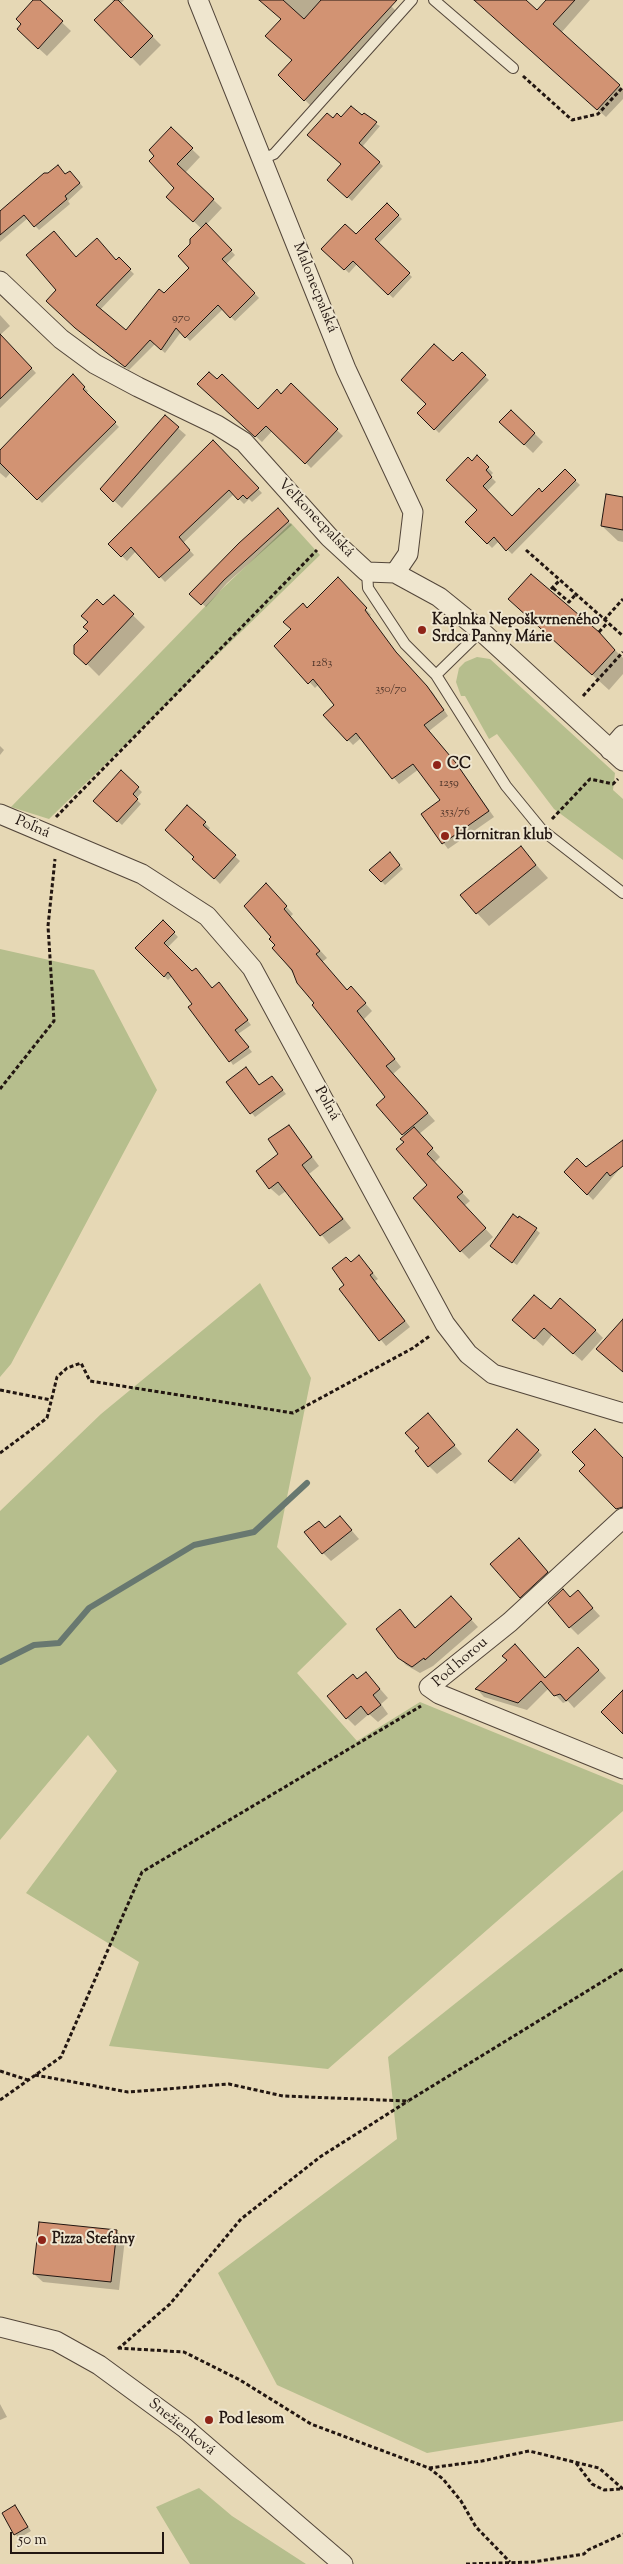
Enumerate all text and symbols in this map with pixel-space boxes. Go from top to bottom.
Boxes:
street label: Malonecpalská [288,240,340,336]
house number: 970 [172,312,190,326]
street label: Veľkonecpalská [273,476,357,562]
place label: Kaplnka Nepoškvrneného Srdca Panny Márie [432,612,600,647]
marker: Kaplnka Nepoškvrneného Srdca Panny Márie [416,624,428,636]
house number: 1283 [312,657,332,671]
house number: 350/70 [375,683,407,697]
place label: CC [447,756,471,774]
marker: CC [431,759,443,771]
house number: 1259 [439,777,459,791]
house number: 353/76 [440,806,470,820]
street label: Poľná [12,813,52,843]
place label: Hornitran klub [455,827,552,845]
marker: Hornitran klub [439,830,451,842]
street label: Poľná [309,1084,343,1124]
street label: Pod horou [430,1634,492,1692]
place label: Pizza Stefany [52,2231,135,2249]
marker: Pizza Stefany [36,2234,48,2246]
street label: Snežienková [144,2396,218,2460]
place label: Pod lesom [219,2411,284,2429]
marker: Pod lesom [203,2414,215,2426]
scale bar [12,2522,166,2554]
text: 50 m [18,2530,47,2551]

